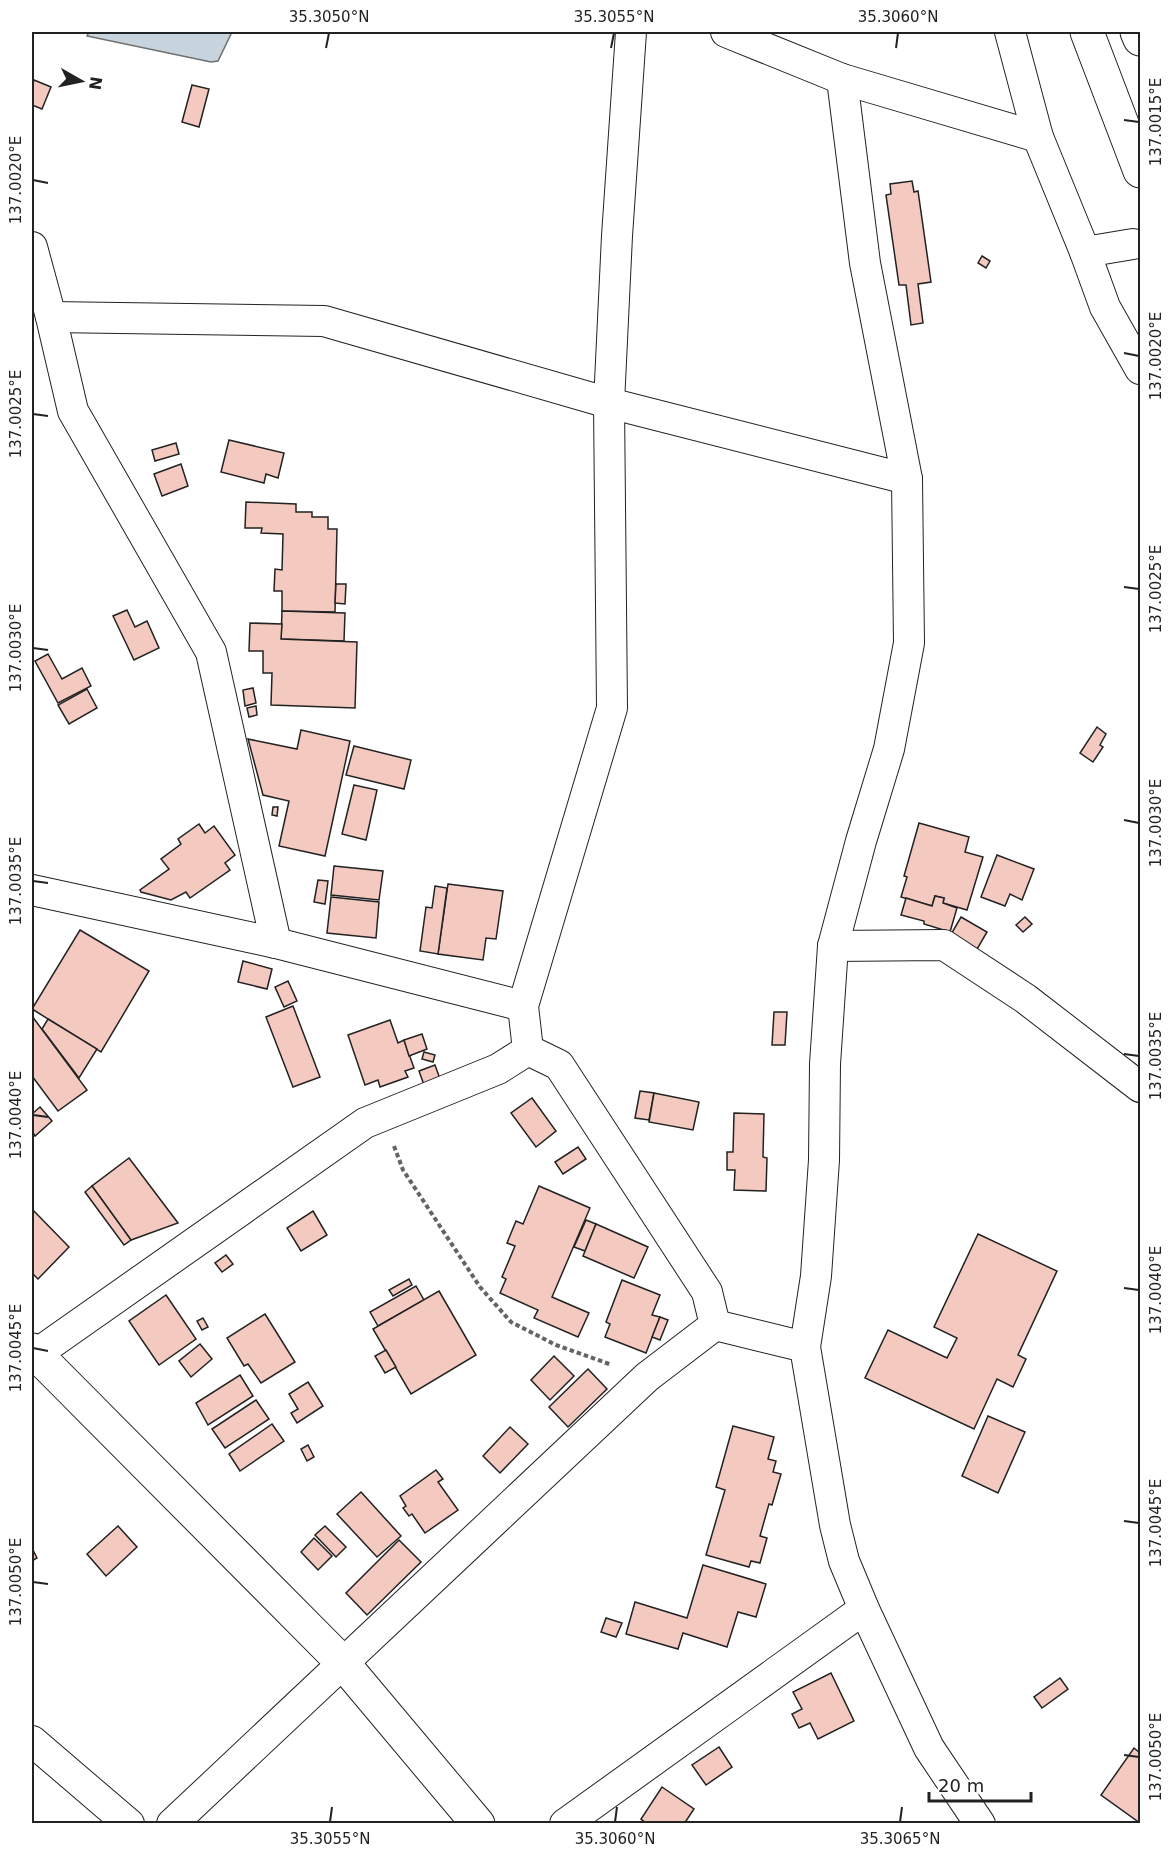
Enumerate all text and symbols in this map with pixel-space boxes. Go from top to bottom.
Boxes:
text: 35.3050°N [289,8,369,26]
text: 35.3055°N [574,8,654,26]
text: 35.3060°N [858,8,938,26]
north arrow [51,51,111,111]
text: N [85,75,106,91]
text: 137.0015°E [1147,78,1165,166]
text: 137.0020°E [7,136,25,224]
text: 137.0020°E [1147,312,1165,400]
text: 137.0025°E [7,370,25,458]
text: 137.0025°E [1147,545,1165,633]
text: 137.0030°E [7,604,25,692]
text: 137.0030°E [1147,779,1165,867]
text: 137.0035°E [7,837,25,925]
text: 137.0035°E [1147,1012,1165,1100]
text: 137.0040°E [7,1071,25,1159]
text: 137.0040°E [1147,1246,1165,1334]
text: 137.0045°E [7,1304,25,1392]
text: 137.0045°E [1147,1479,1165,1567]
text: 137.0050°E [7,1538,25,1626]
text: 137.0050°E [1147,1713,1165,1801]
scale bar [929,1765,1031,1803]
text: 20 m [938,1775,984,1796]
text: 35.3055°N [290,1830,370,1848]
text: 35.3060°N [575,1830,655,1848]
text: 35.3065°N [860,1830,940,1848]

